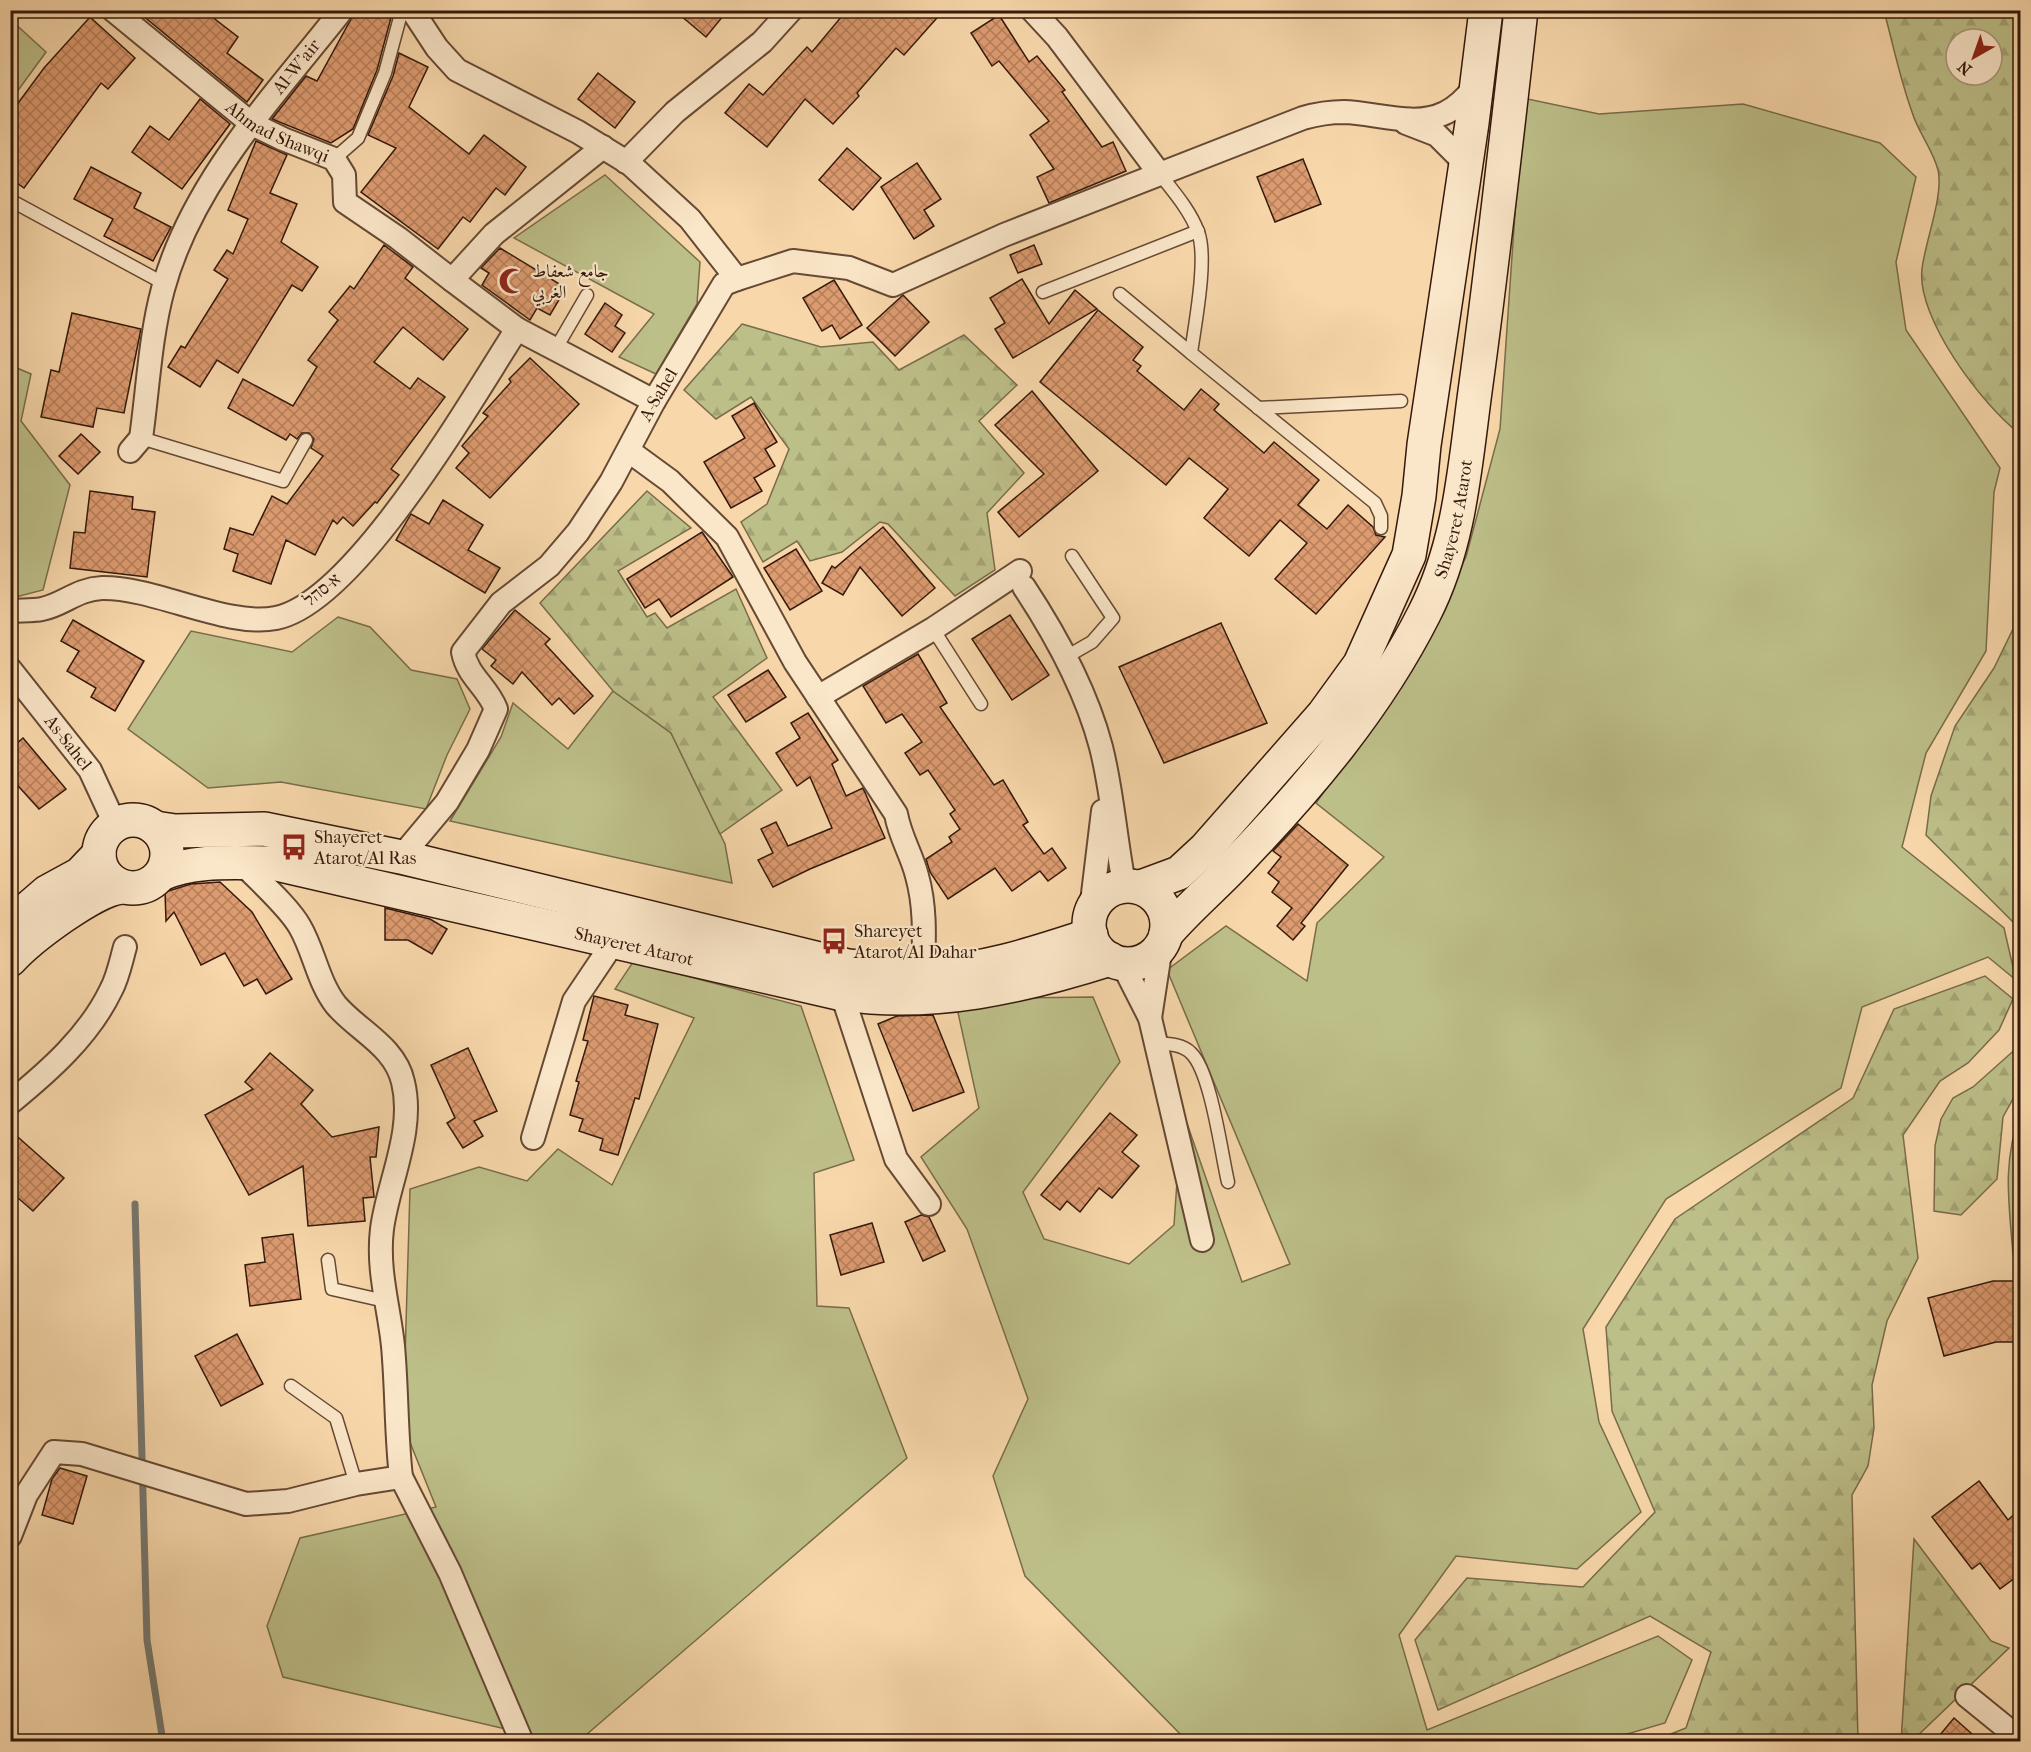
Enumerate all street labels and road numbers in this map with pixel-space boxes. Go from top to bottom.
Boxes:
street label: Al-W'air [267,35,325,99]
street label: Ahmad Shawqi [221,96,333,167]
street label: A-Sahel [634,364,682,426]
street label: Shayeret Atarot [1430,458,1477,582]
street label: א-סהל [299,569,345,611]
street label: As-Sahel [39,710,97,774]
street label: Shayeret Atarot [573,922,696,970]

